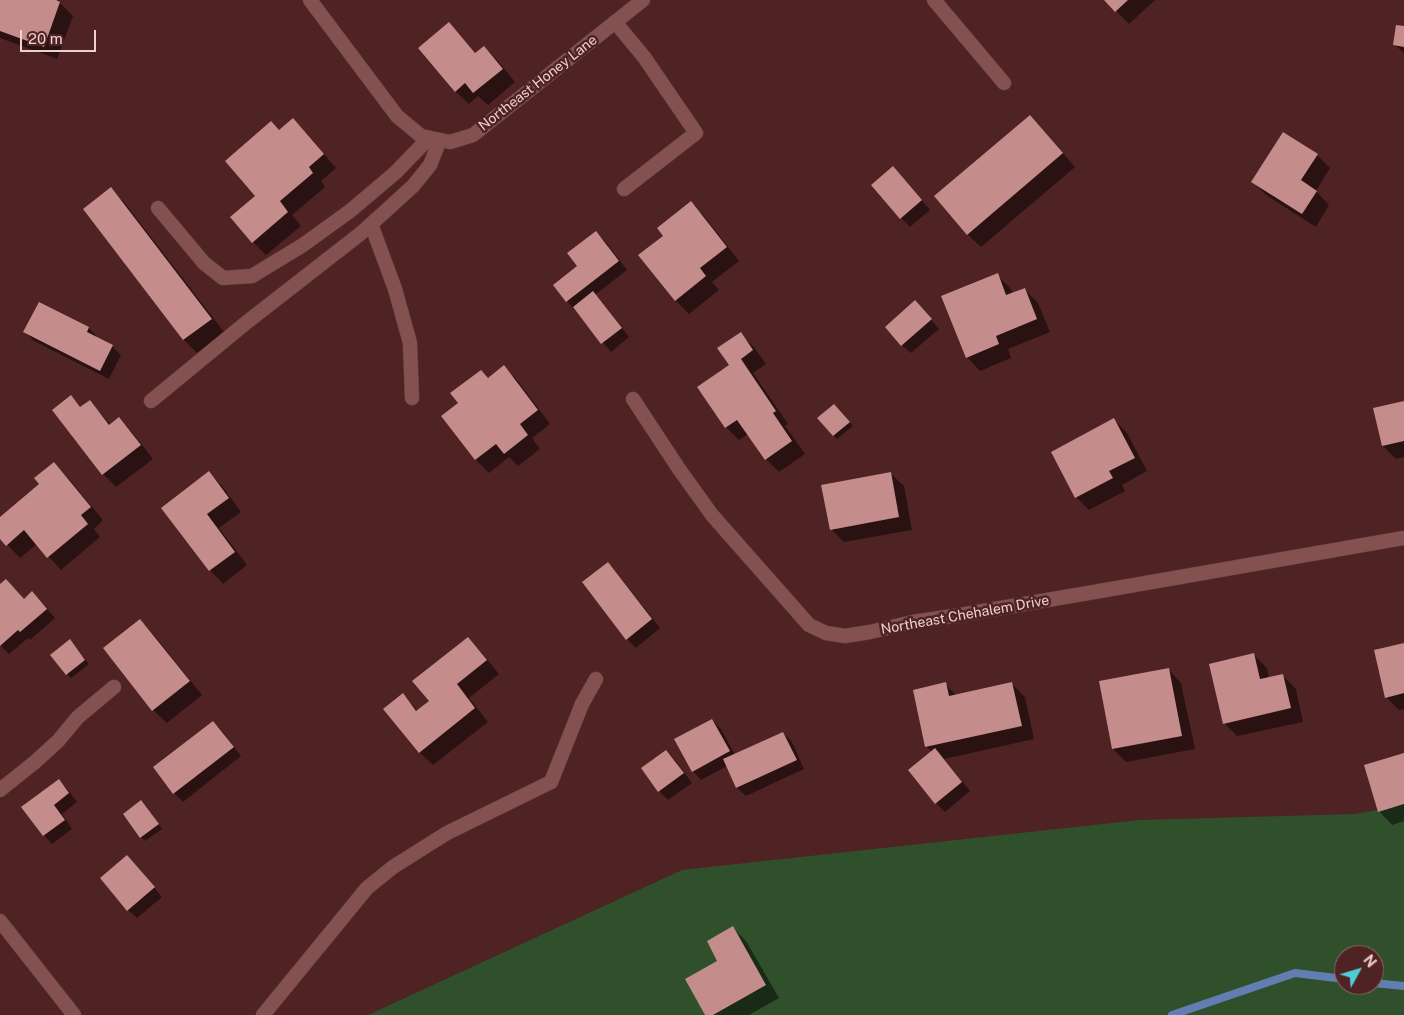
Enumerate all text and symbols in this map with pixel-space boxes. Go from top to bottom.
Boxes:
scale bar [22,20,99,52]
text: 20 m [28,30,63,47]
street label: Northeast Honey Lane [476,32,600,134]
street label: Northeast Chehalem Drive [879,592,1051,638]
north arrow [1334,945,1384,995]
text: N [1360,952,1380,970]

